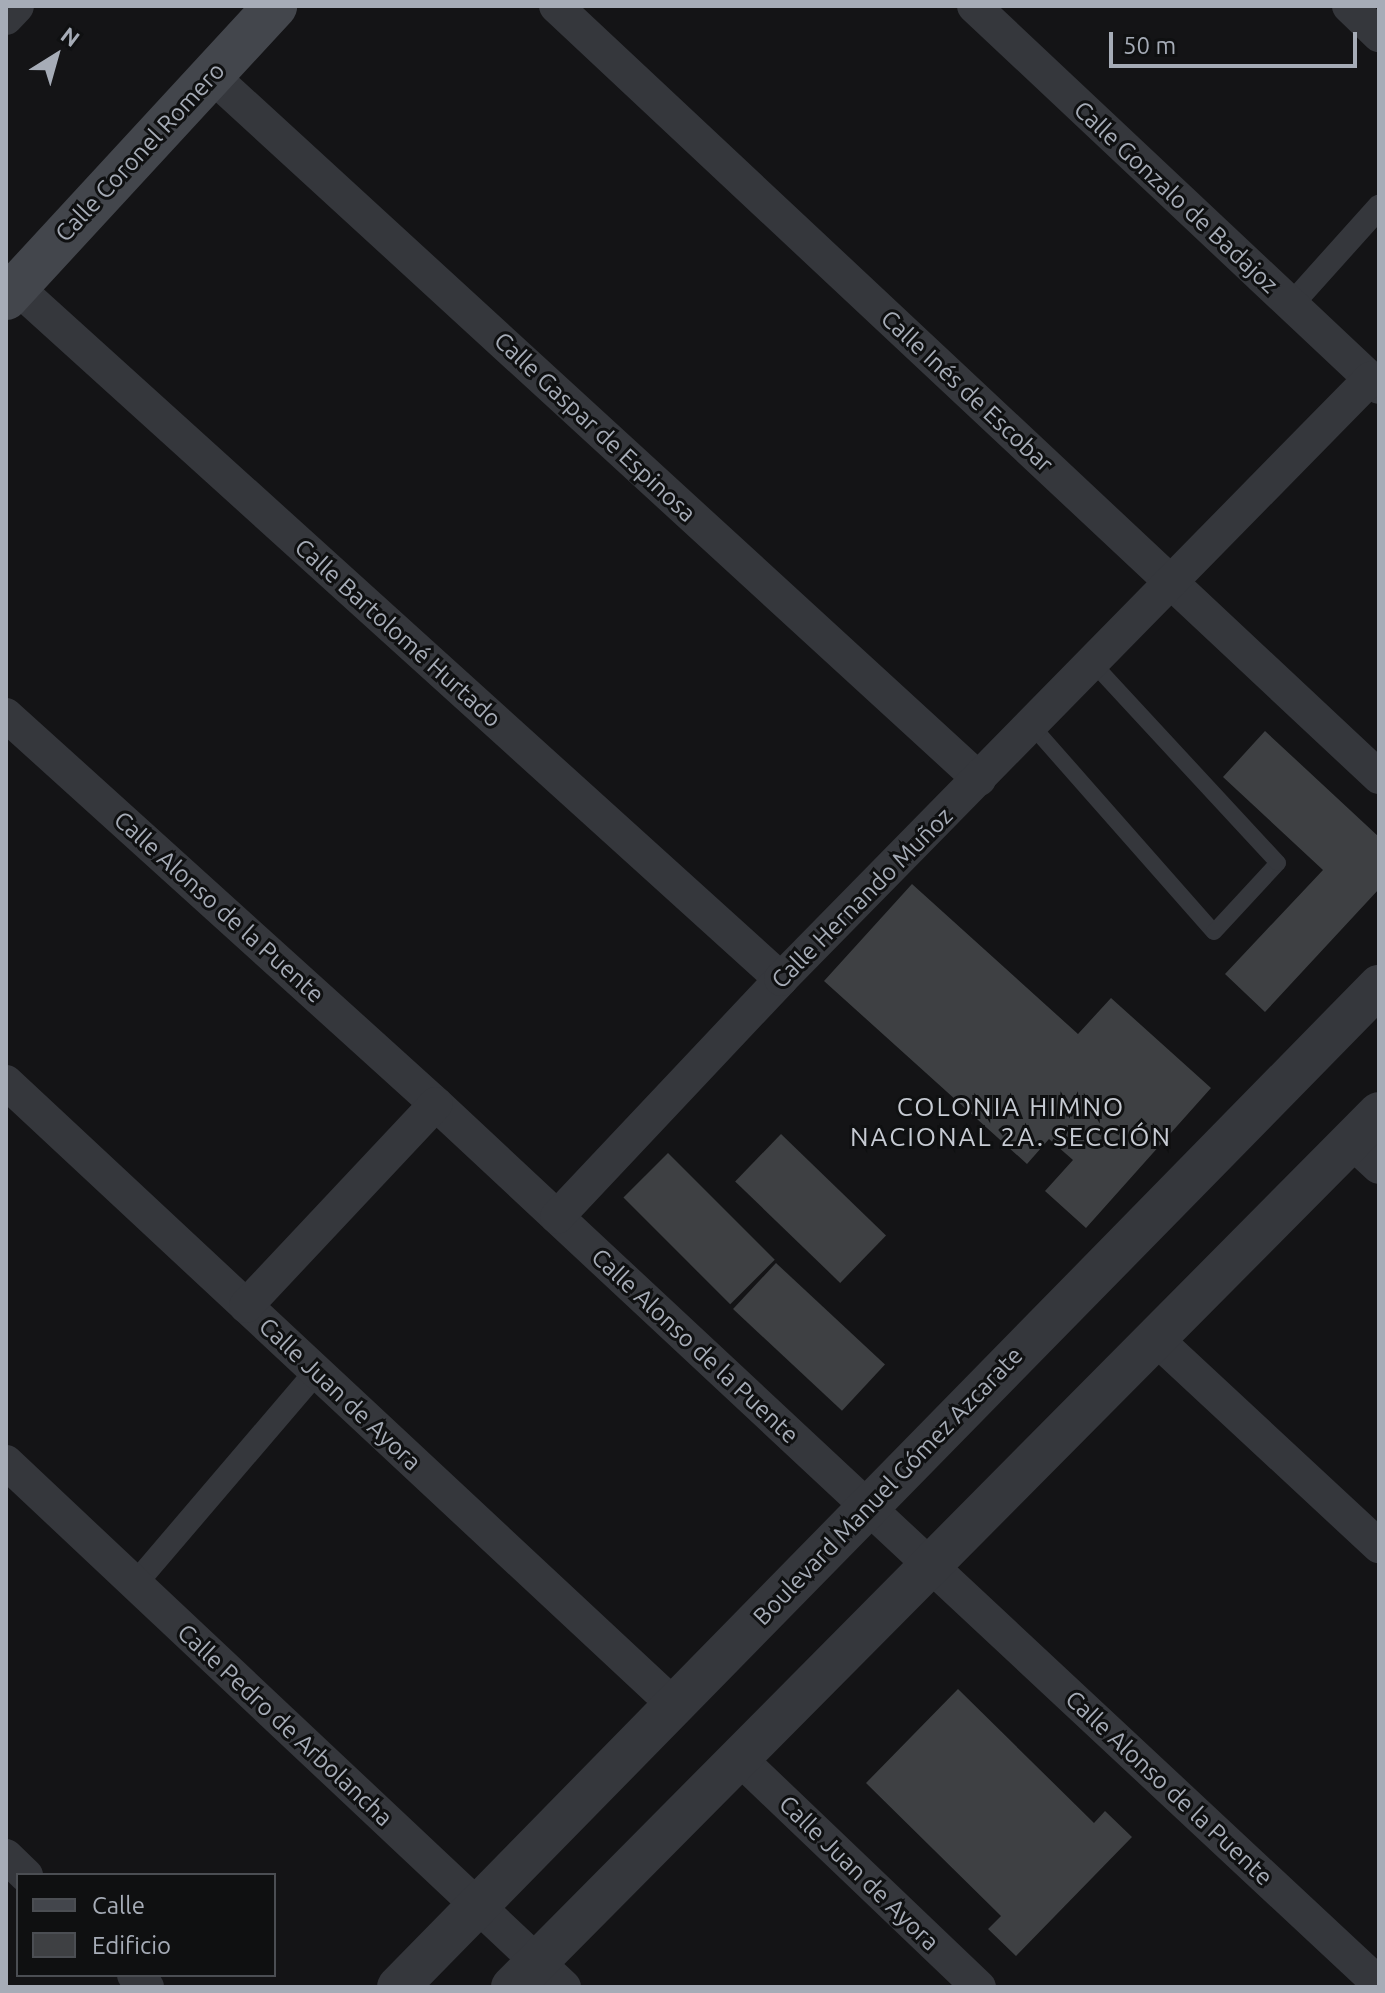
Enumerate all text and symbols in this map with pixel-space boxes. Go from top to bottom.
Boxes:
north arrow [16,16,96,96]
scale bar [1113,16,1361,66]
text: N [57,22,85,51]
text: 50 m [1123,32,1176,59]
street label: Calle Coronel Romero [49,56,231,248]
street label: Calle Gonzalo de Badajoz [1068,95,1284,299]
street label: Calle Inés de Escobar [875,304,1059,478]
street label: Calle Gaspar de Espinosa [488,326,702,528]
street label: Calle Bartolomé Hurtado [289,533,507,733]
street label: Calle Hernando Muñoz [766,802,958,994]
street label: Calle Alonso de la Puente [108,805,330,1009]
district label: COLONIA HIMNO NACIONAL 2A. SECCIÓN [850,1091,1172,1152]
street label: Calle Alonso de la Puente [586,1243,804,1449]
street label: Calle Juan de Ayora [253,1312,427,1476]
street label: Boulevard Manuel Gómez Azcarate [747,1341,1029,1631]
street label: Calle Pedro de Arbolancha [172,1618,398,1832]
street label: Calle Alonso de la Puente [1060,1685,1278,1891]
street label: Calle Juan de Ayora [773,1789,945,1957]
legend [16,1873,276,1977]
text: Calle [92,1892,145,1919]
text: Edificio [92,1932,171,1959]

